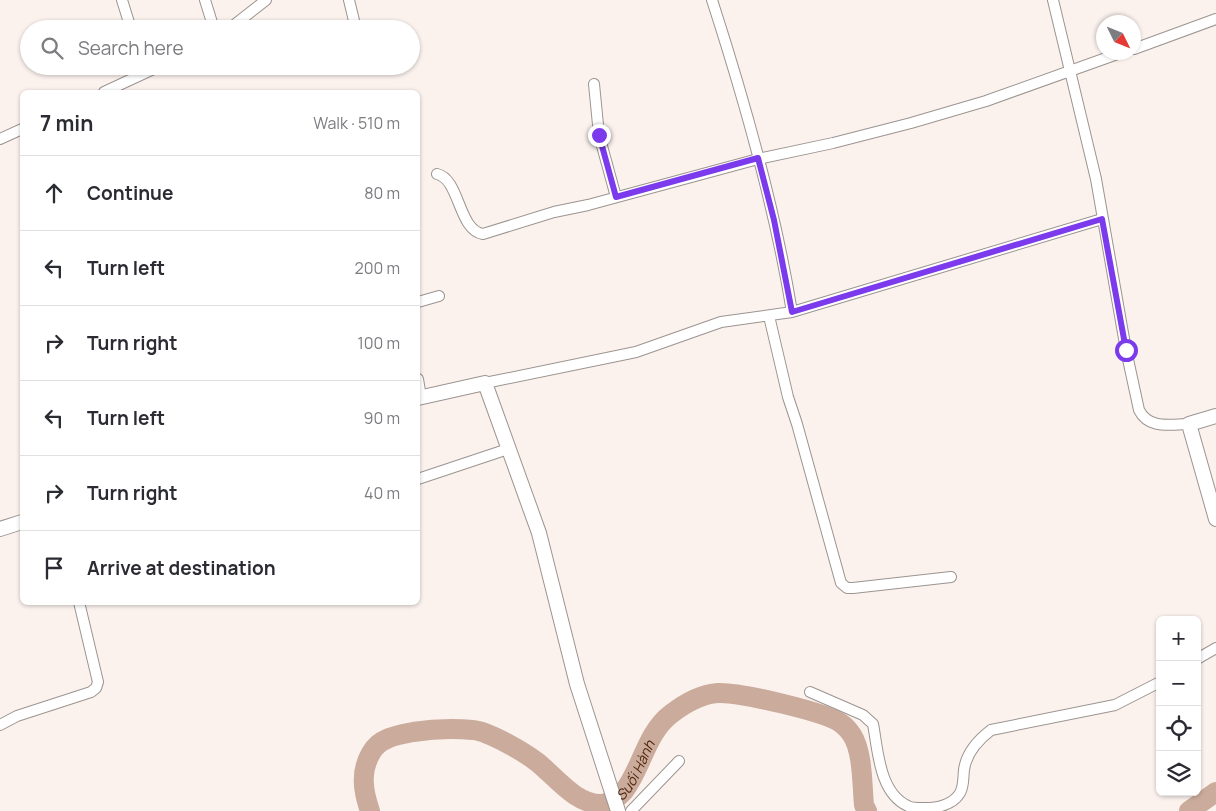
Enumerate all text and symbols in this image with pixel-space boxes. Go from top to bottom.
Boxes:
north arrow [1096,15,1141,60]
search box [20,20,420,75]
icon: search [38,34,66,62]
text: Search here [78,35,184,61]
text: 7 min [40,109,93,137]
text: Walk · 510 m [313,112,400,134]
route end [588,124,611,147]
icon: ahead [40,179,68,207]
text: Continue [87,180,173,206]
text: 80 m [364,182,400,204]
icon: left [40,254,68,282]
text: Turn left [87,255,165,281]
text: 200 m [355,257,400,279]
icon: right [40,329,68,357]
text: Turn right [87,330,177,356]
text: 100 m [357,332,400,354]
route start [1115,339,1138,362]
icon: left [40,404,68,432]
text: Turn left [87,405,165,431]
text: 90 m [364,407,400,429]
icon: right [40,479,68,507]
text: Turn right [87,480,177,506]
text: 40 m [364,482,400,504]
icon: arrive [40,554,68,582]
text: Arrive at destination [87,555,276,581]
map controls [1156,616,1201,796]
button: + [1156,616,1201,661]
button: − [1156,661,1201,706]
button: locate [1156,706,1201,751]
water label: Suối Hành [611,736,659,804]
button: layers [1156,751,1201,796]

